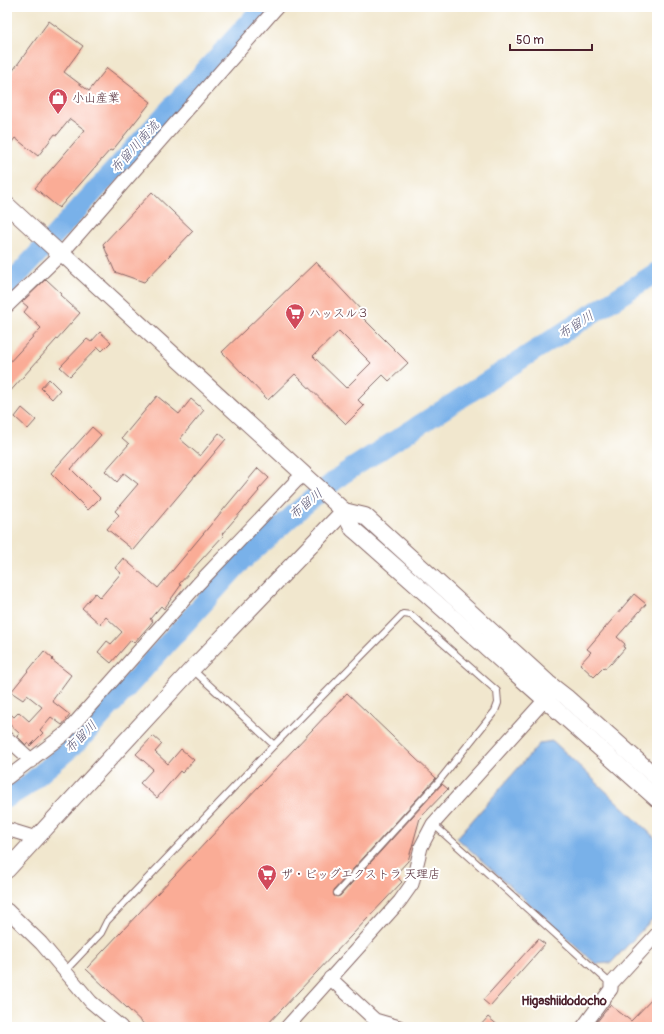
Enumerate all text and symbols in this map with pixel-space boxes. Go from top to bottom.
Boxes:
scale bar [510,26,592,52]
text: 50 m [516,33,544,48]
shop icon: 小山産業 [47,87,69,115]
place label: 小山産業 [72,91,120,106]
water label: 布留川南流 [107,117,163,177]
supermarket icon: ハッスル３ [284,302,306,330]
place label: ハッスル３ [309,306,369,321]
water label: 布留川 [555,308,597,342]
water label: 布留川 [286,485,326,523]
water label: 布留川 [62,718,100,756]
supermarket icon: ザ・ビッグエクストラ 天理店 [256,863,278,891]
place label: ザ・ビッグエクストラ 天理店 [281,867,440,882]
district label: Higashiidodocho [521,993,607,1009]

